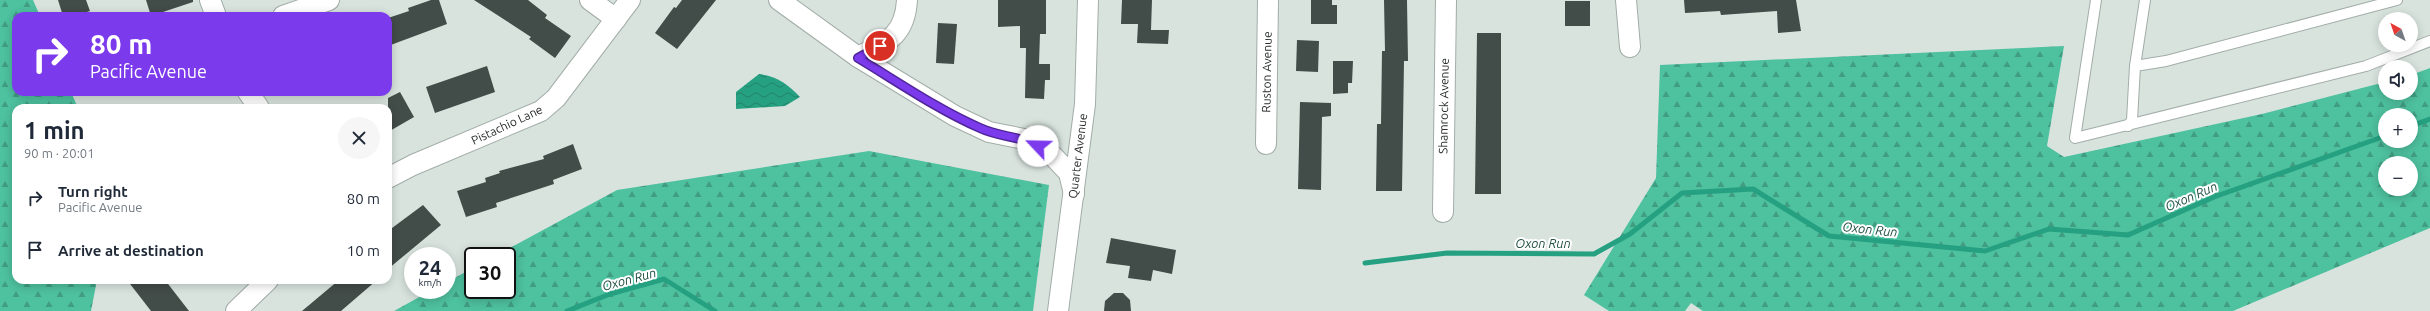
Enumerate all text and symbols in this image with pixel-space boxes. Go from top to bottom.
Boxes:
north arrow [2378,12,2418,52]
map controls [2378,12,2418,196]
icon: right [24,28,76,80]
text: 80 m [90,28,152,59]
pin [863,29,897,63]
street label: Ruston Avenue [1259,31,1274,113]
icon: arrive [869,35,891,57]
street label: Shamrock Avenue [1436,58,1451,154]
button: sound [2378,60,2418,100]
text: Pacific Avenue [90,61,207,81]
street label: Pistachio Lane [469,102,544,147]
button: + [2378,108,2418,148]
street label: Quarter Avenue [1066,113,1089,199]
text: 1 min [24,117,85,144]
button: close [338,117,380,159]
position arrow [1017,125,1059,167]
text: 90 m · 20:01 [24,146,95,160]
button: − [2378,156,2418,196]
water label: Oxon Run [2163,179,2219,213]
text: Turn right [58,183,128,200]
icon: right [24,187,46,209]
text: 80 m [347,190,380,207]
text: Pacific Avenue [58,200,142,214]
water label: Oxon Run [1842,219,1898,239]
water label: Oxon Run [1515,236,1571,250]
icon: arrive [24,239,46,261]
text: Arrive at destination [58,242,204,259]
text: 10 m [347,242,380,259]
speed limit sign: 30 [464,247,516,299]
text: 24 [419,256,441,279]
water label: Oxon Run [600,265,658,293]
text: km/h [418,277,442,288]

